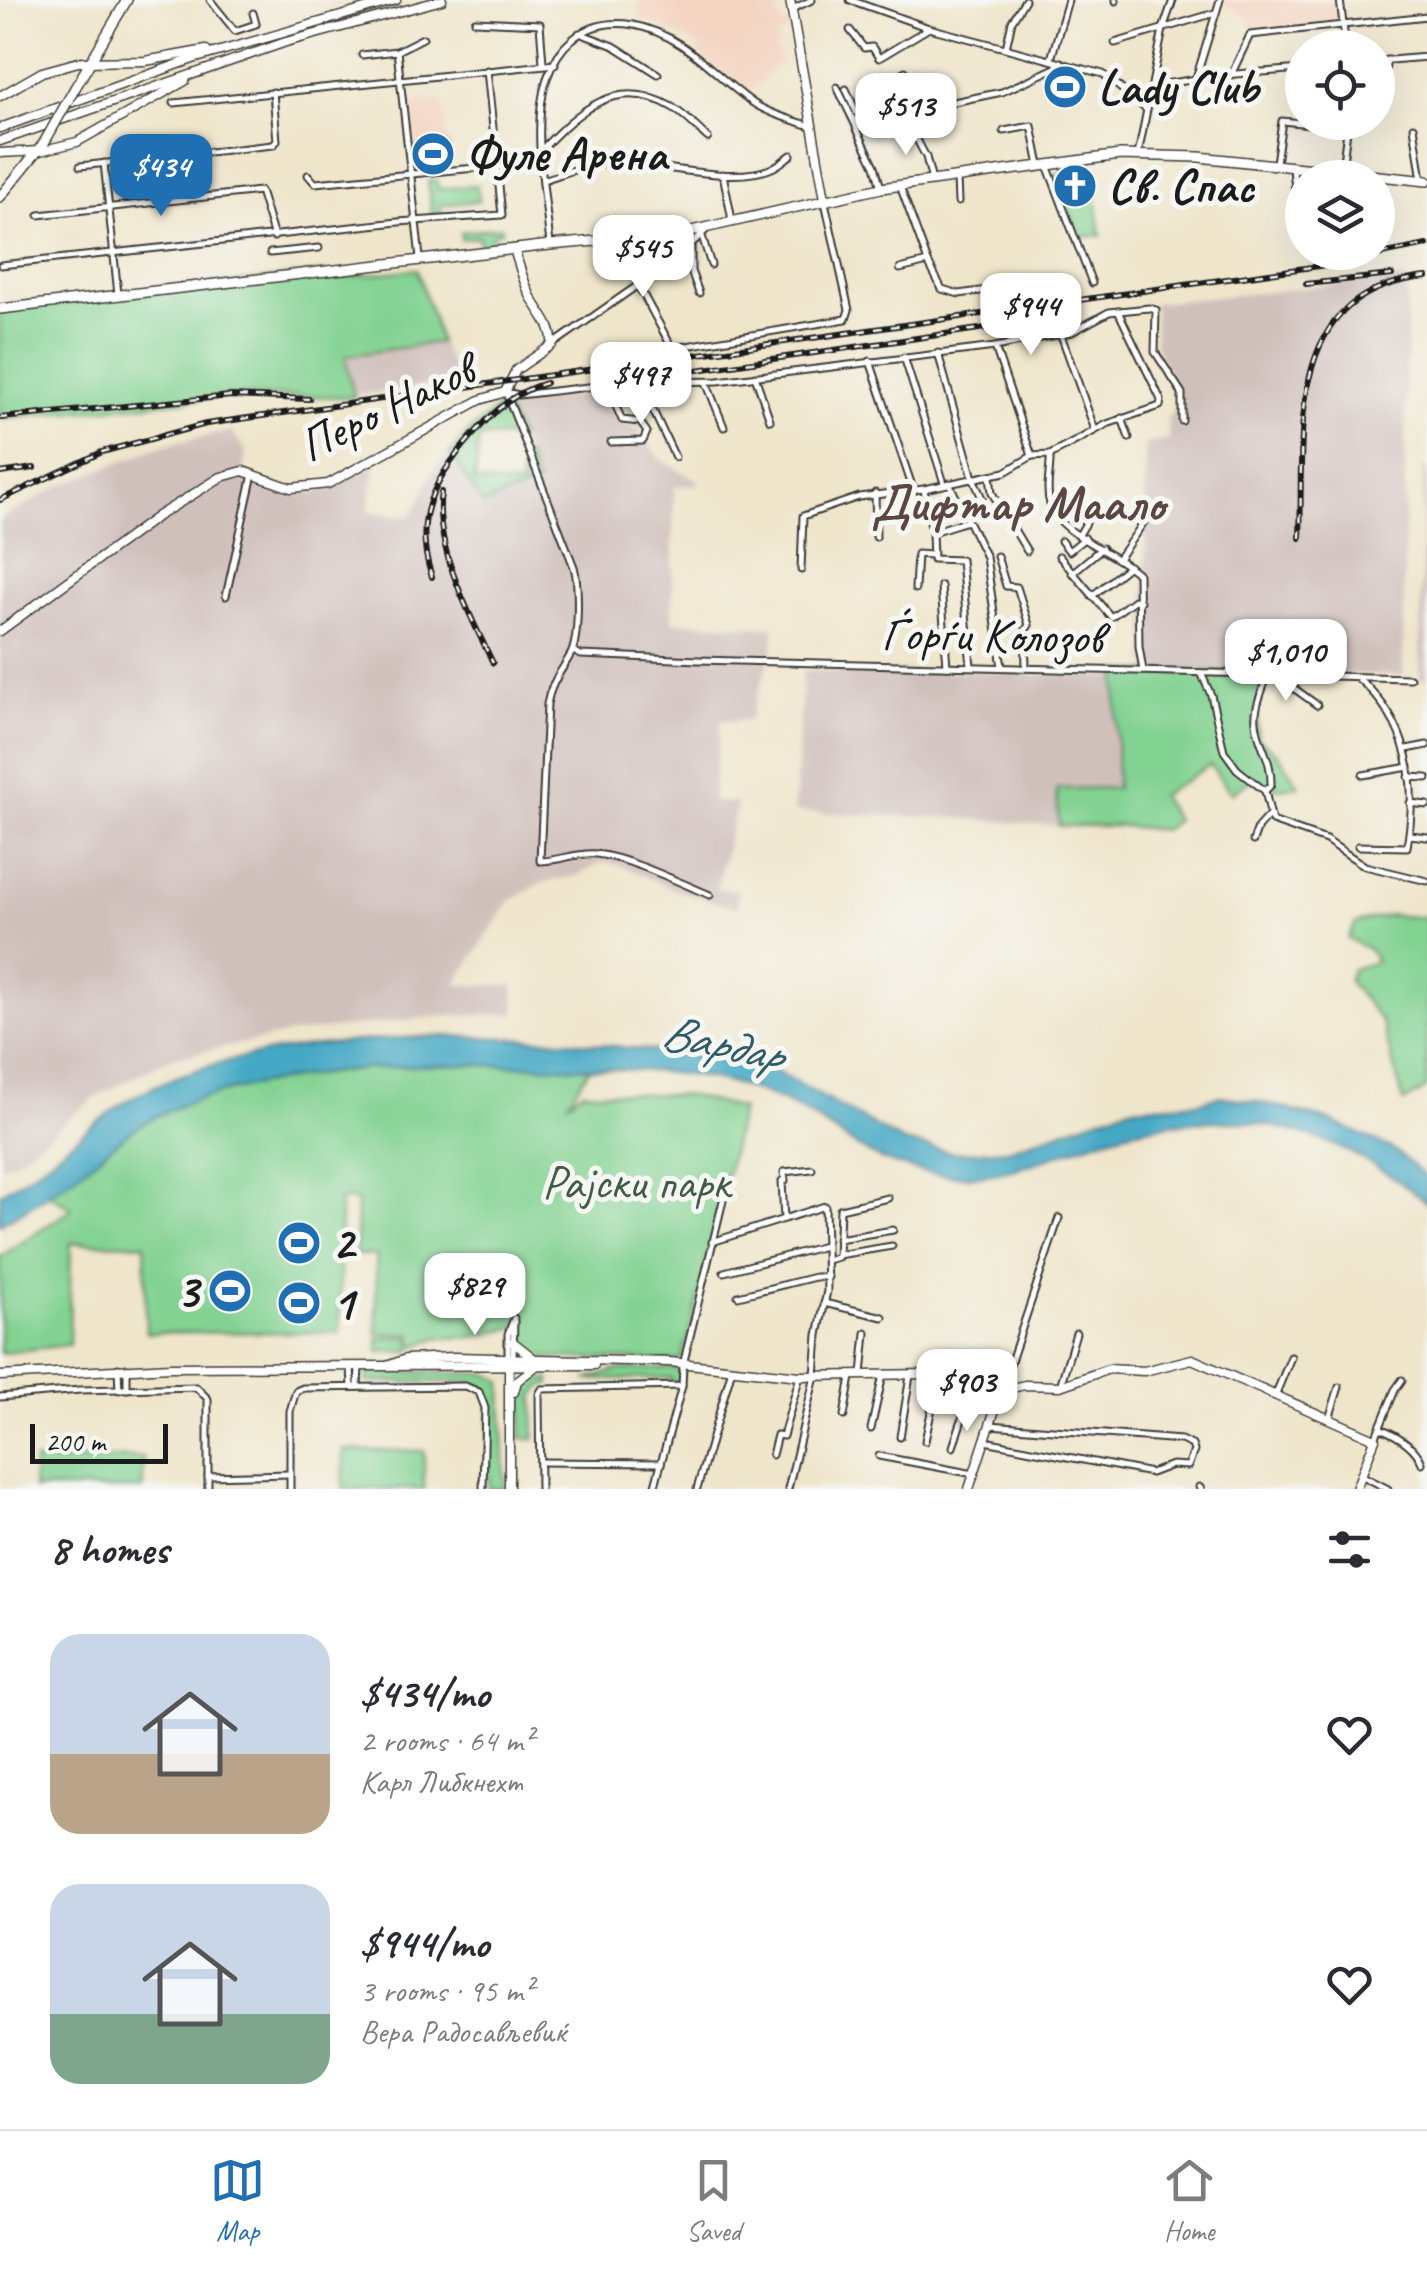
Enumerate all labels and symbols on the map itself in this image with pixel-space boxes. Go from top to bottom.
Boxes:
place label: Lady Club [1098,57,1262,117]
sports icon: Lady Club [1042,64,1088,110]
pin: $513 [847,73,965,158]
place label: Фуле Арена [466,124,670,184]
sports icon: Фуле Арена [410,131,456,177]
pin: $434 [102,134,220,219]
place label: Св. Спас [1108,156,1256,216]
church icon: Св. Спас [1052,163,1098,209]
pin: $545 [584,215,702,300]
pin: $944 [972,273,1090,358]
street label: Перо Наков [289,335,492,475]
pin: $497 [582,342,700,427]
district label: Дифтар Маало [871,472,1169,535]
street label: Ѓорѓи Колозов [881,603,1112,667]
pin: $1,010 [1205,619,1367,704]
water label: Вардар [656,1000,794,1088]
park label: Рајски парк [542,1152,733,1212]
place label: 2 [332,1213,358,1273]
sports icon: 2 [276,1220,322,1266]
pin: $829 [416,1253,534,1338]
place label: 3 [176,1261,202,1321]
sports icon: 3 [207,1268,253,1314]
place label: 1 [332,1273,359,1333]
sports icon: 1 [276,1280,322,1326]
pin: $903 [908,1349,1026,1434]
scale bar [30,1419,168,1464]

